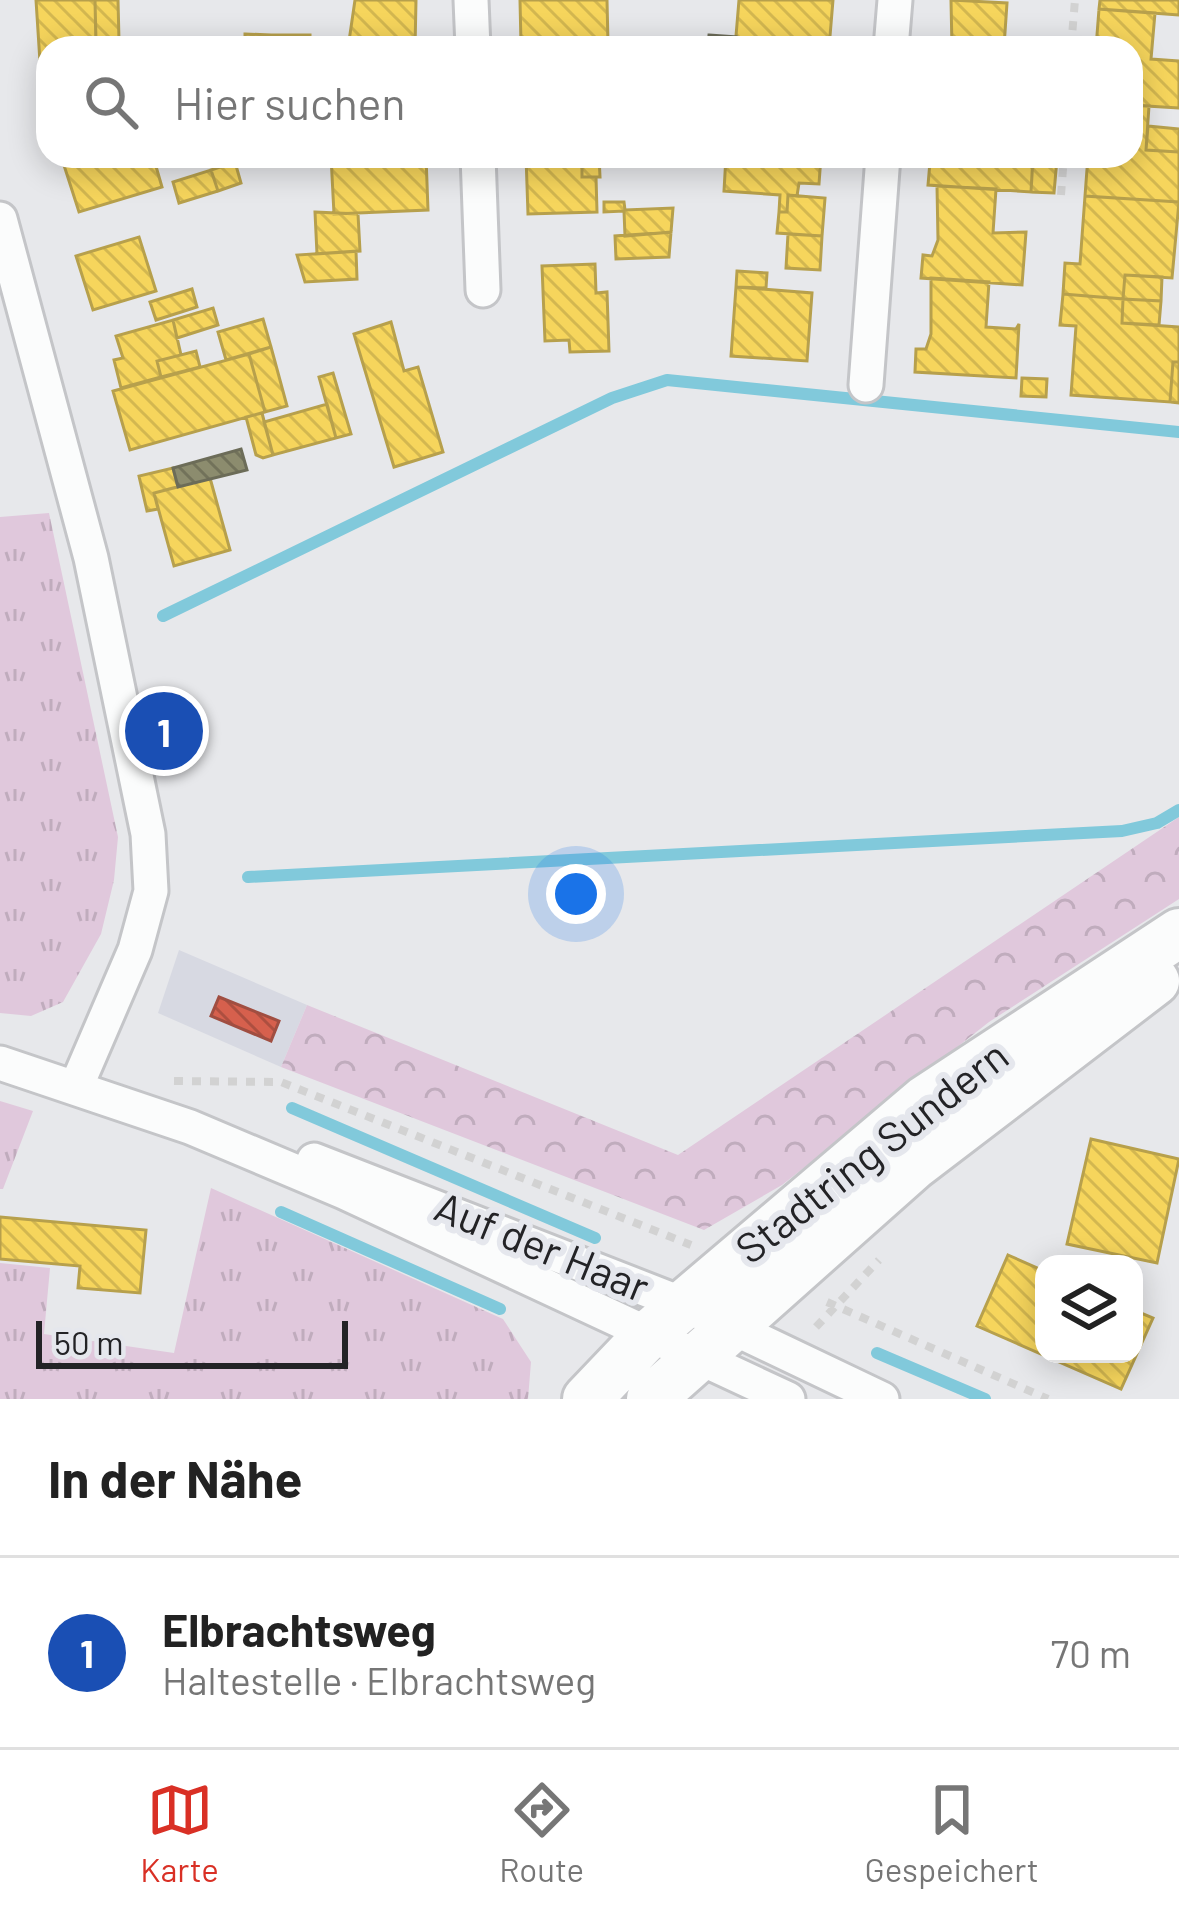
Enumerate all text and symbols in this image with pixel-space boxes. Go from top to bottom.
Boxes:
search box [36,36,1143,168]
icon: search [78,69,144,135]
text: Hier suchen [174,75,406,129]
pin: 1 [125,686,203,776]
your location [546,864,606,924]
street label: Stadtring Sundern [725,1029,1017,1273]
street label: Auf der Haar [429,1180,657,1311]
map controls [1035,1255,1143,1363]
button: layers [1035,1255,1143,1363]
scale bar [36,1315,348,1368]
text: 50 m [54,1322,124,1362]
text: In der Nähe [48,1447,302,1508]
text: Elbrachtsweg [162,1602,436,1656]
text: 1 [80,1629,94,1676]
text: 70 m [1050,1629,1131,1676]
text: Haltestelle · Elbrachtsweg [162,1656,596,1703]
tab: Karte [140,1777,219,1889]
tab: Route [499,1777,584,1889]
tab: Gespeichert [865,1777,1039,1889]

